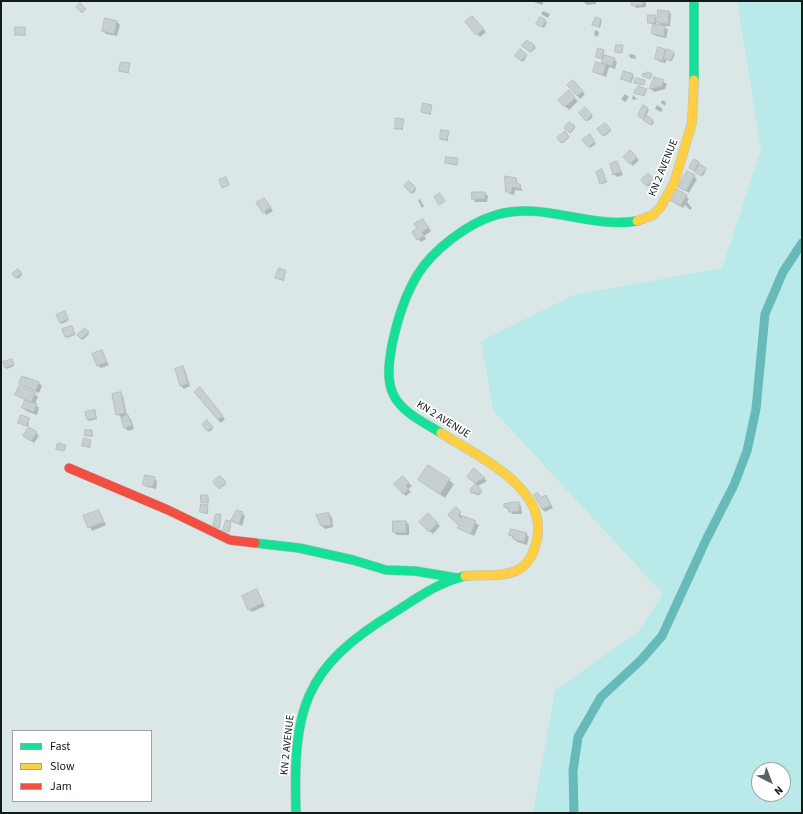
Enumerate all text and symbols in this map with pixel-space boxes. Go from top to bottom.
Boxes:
street label: KN 2 AVENUE [647,137,681,199]
street label: KN 2 AVENUE [414,398,472,442]
street label: KN 2 AVENUE [278,714,298,776]
legend [12,730,152,802]
text: Fast [50,738,70,755]
text: Slow [50,758,75,775]
north arrow [751,762,791,802]
text: Jam [50,778,72,795]
text: N [771,783,786,799]

